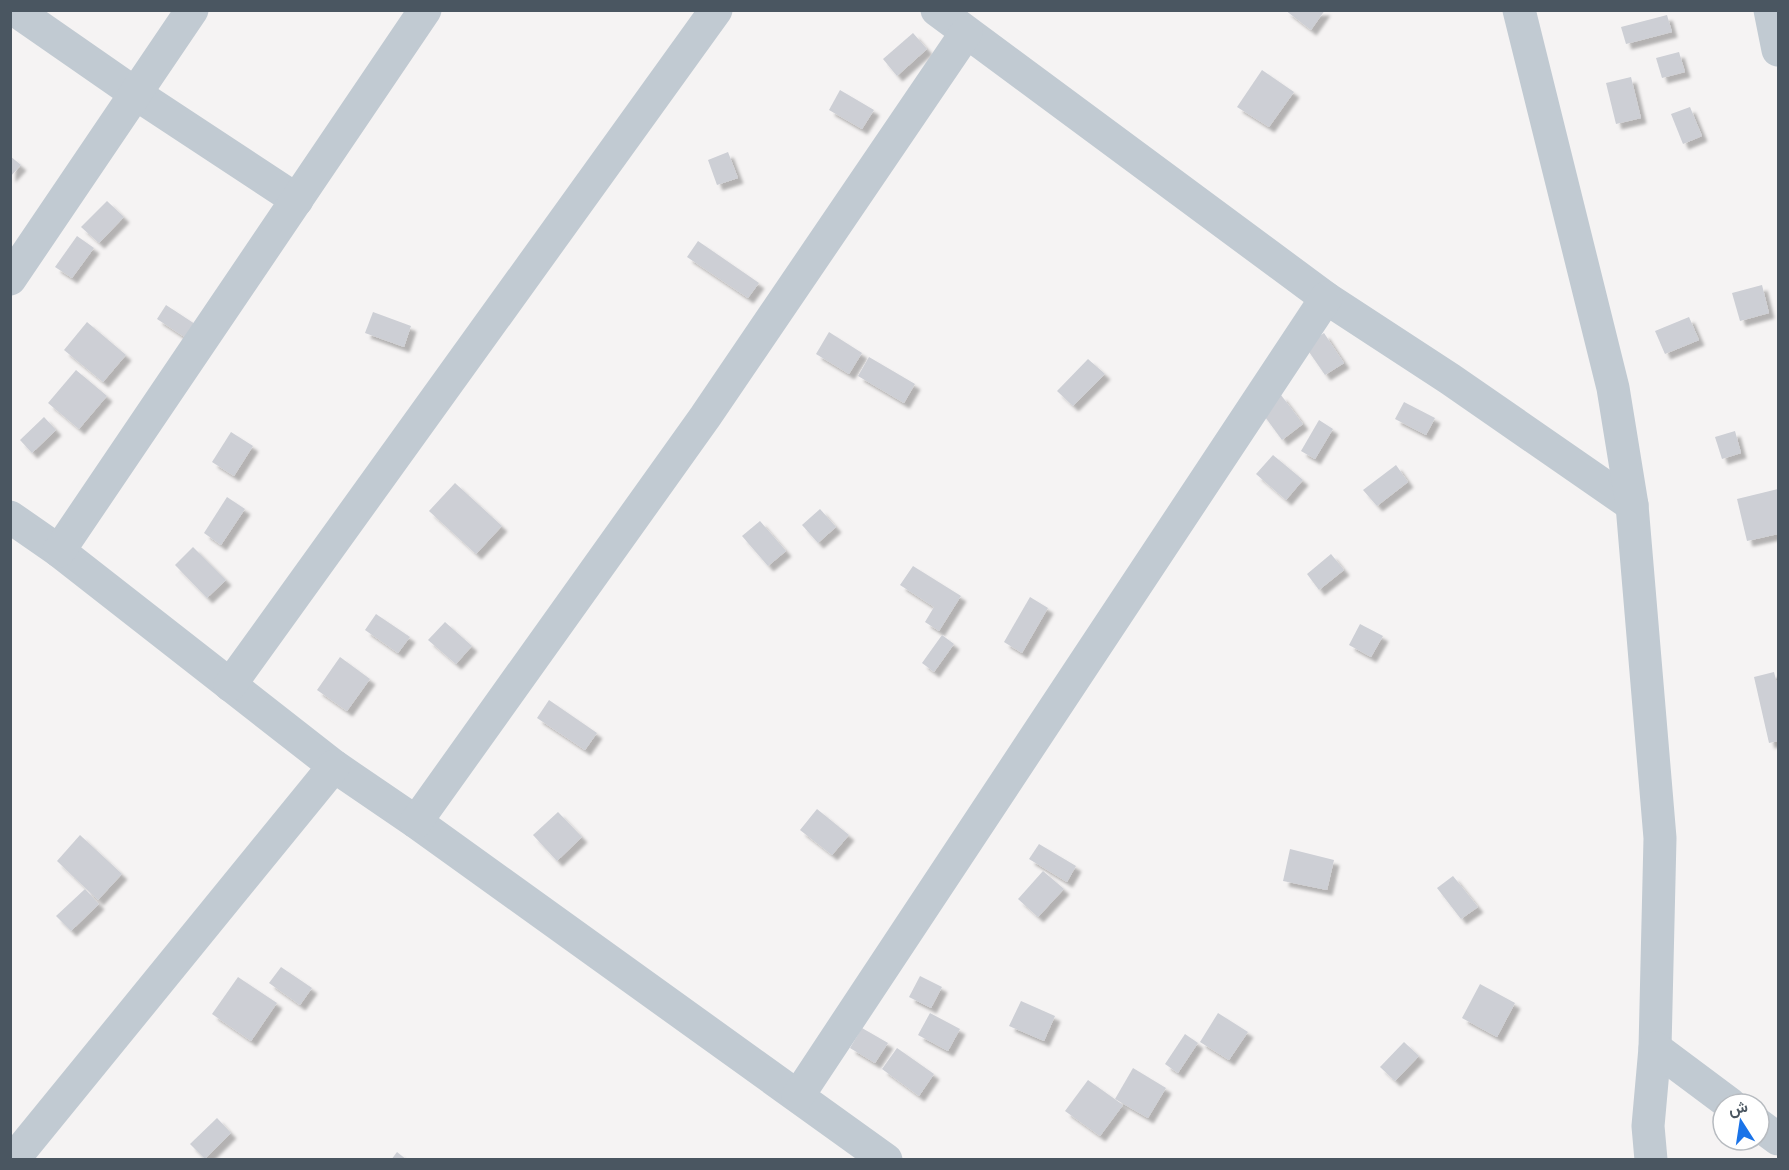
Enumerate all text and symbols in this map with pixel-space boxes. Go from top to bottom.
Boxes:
north arrow [1711,1092,1771,1152]
text: ش [1727,1097,1749,1119]

